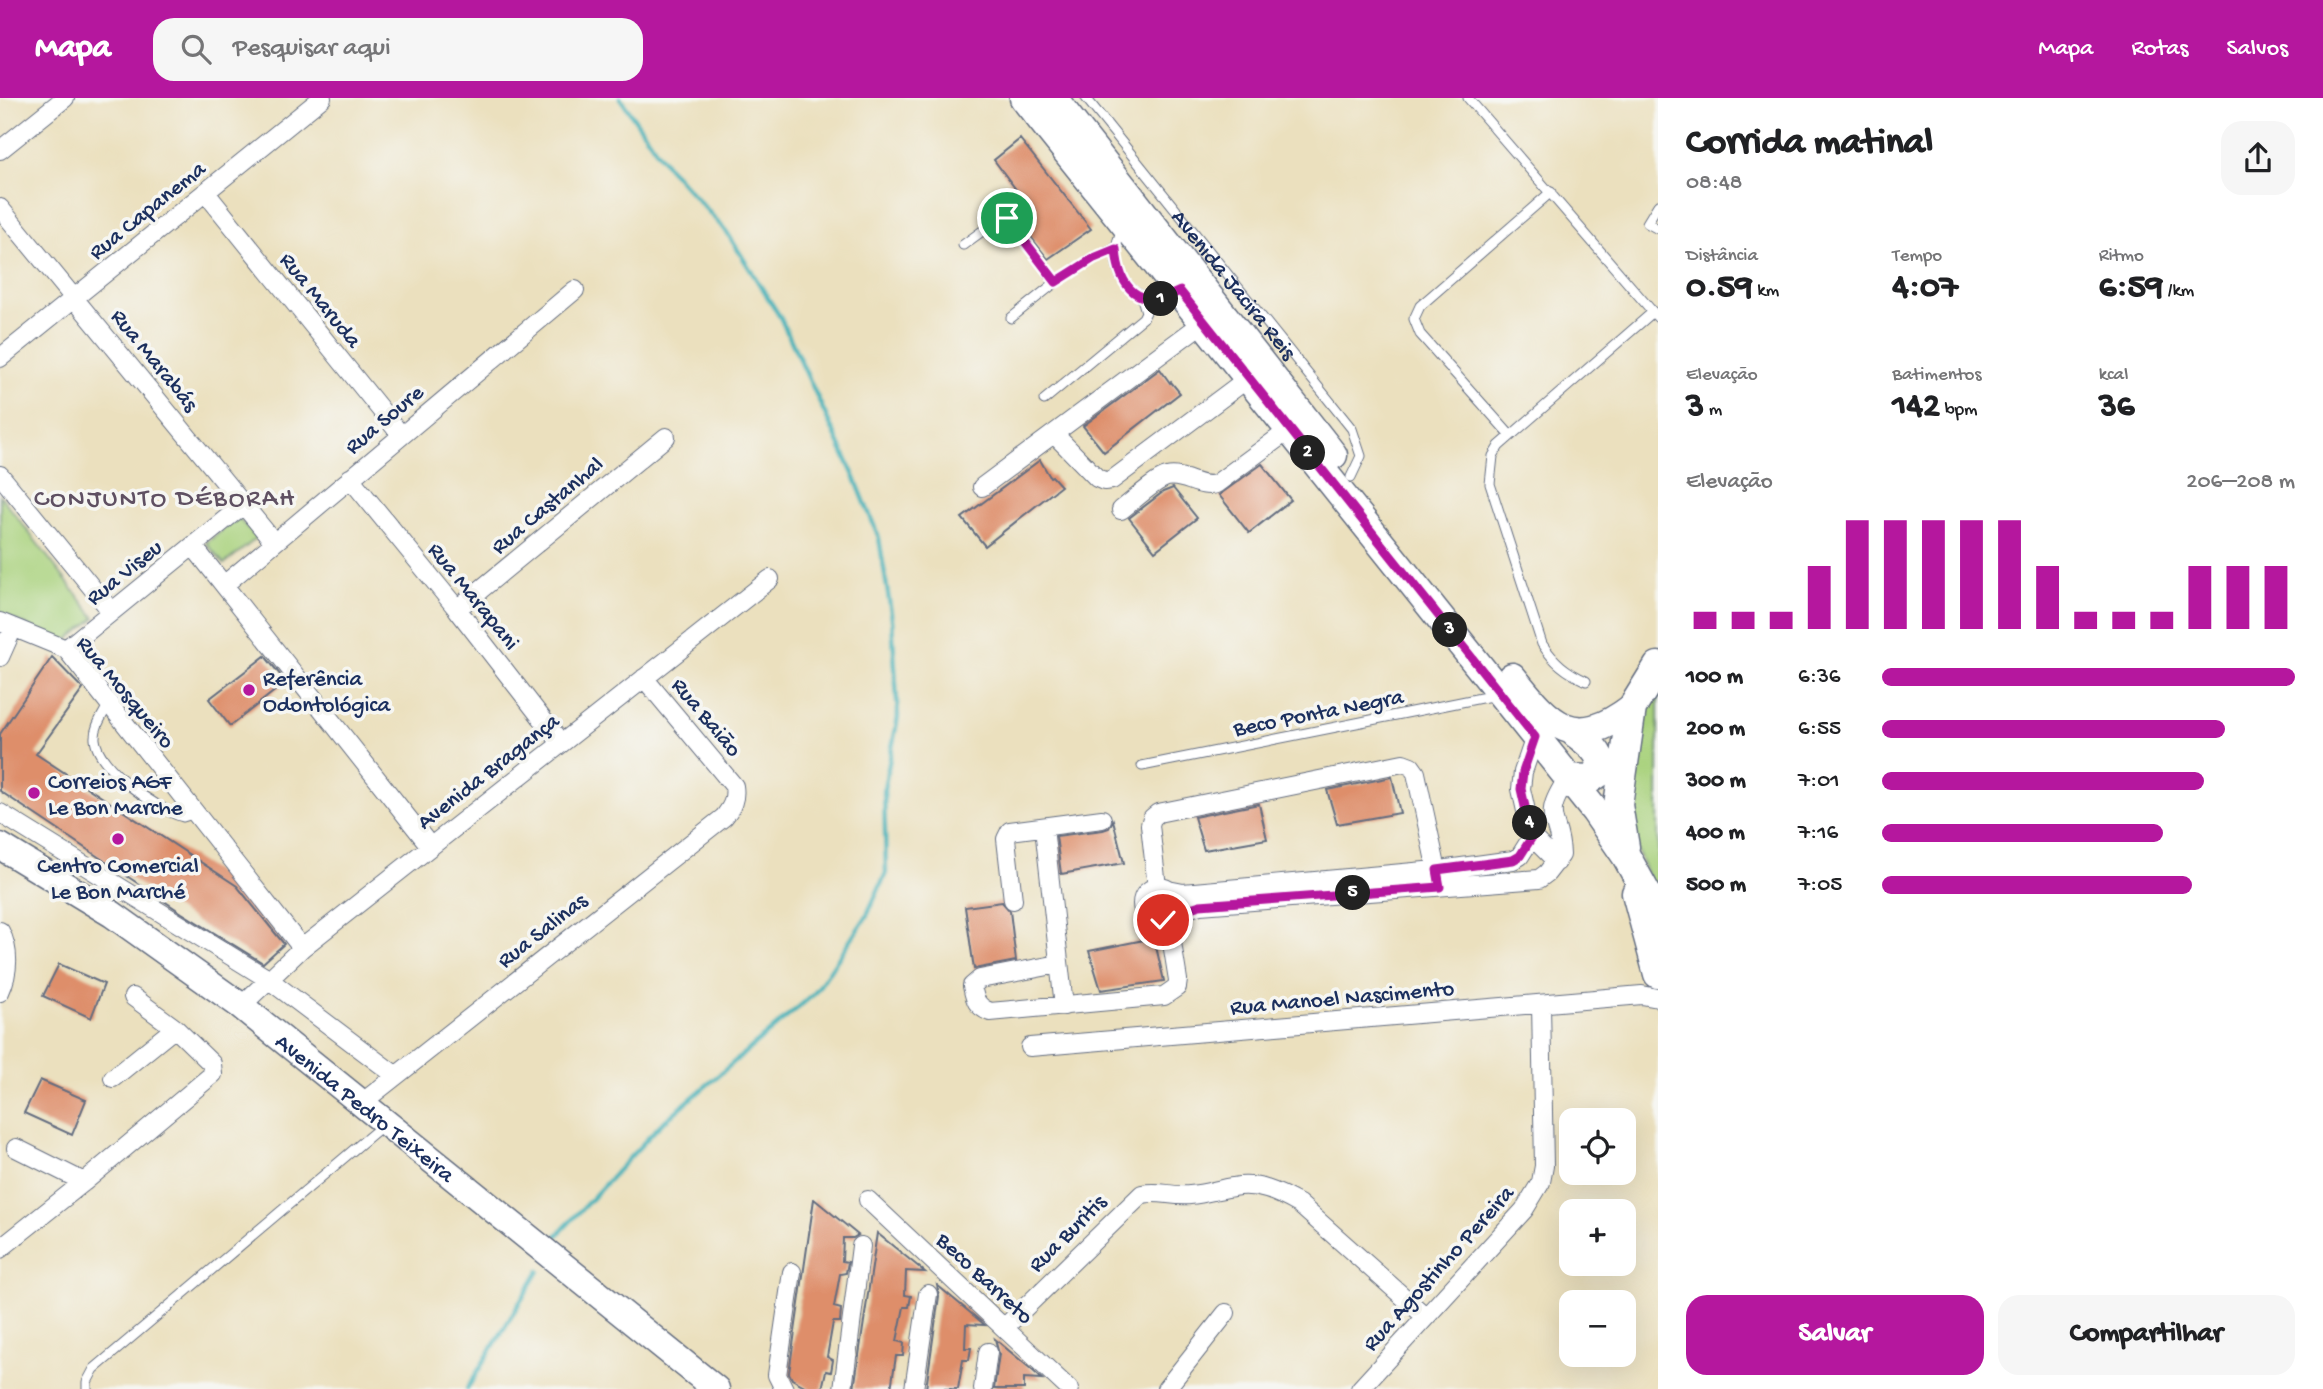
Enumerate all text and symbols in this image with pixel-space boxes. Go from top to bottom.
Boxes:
search box [153,18,643,81]
text: Mapa [35,30,111,68]
icon: search [177,30,215,68]
text: Pesquisar aqui [233,34,391,65]
text: Mapa [2038,35,2093,64]
text: Rotas [2131,35,2188,64]
text: Salvos [2226,35,2288,64]
button: share [2221,121,2295,195]
text: Corrida matinal [1686,122,1933,166]
street label: Rua Capanema [84,156,213,267]
text: 08:48 [1686,170,1742,197]
pin [977,188,1037,248]
icon: arrive [988,199,1026,237]
street label: Avenida Jacira Reis [1164,205,1301,367]
text: Distância [1686,245,1758,268]
text: Tempo [1892,245,1942,268]
text: Ritmo [2099,245,2144,268]
street label: Rua Maruda [273,248,367,355]
text: 0.59 [1686,268,1753,309]
text: 4:07 [1892,268,1958,309]
text: 6:59 [2099,268,2163,309]
text: km [1753,280,1779,303]
text: /km [2163,280,2194,303]
pin: 1 [1144,282,1178,316]
text: 1 [1157,287,1164,310]
street label: Rua Marabás [104,304,203,418]
text: Elevação [1686,364,1758,387]
text: Batimentos [1892,364,1981,387]
text: kcal [2099,364,2128,387]
street label: Rua Soure [340,379,431,461]
text: 3 [1686,387,1704,428]
text: 142 [1892,387,1940,428]
text: 36 [2099,387,2135,428]
text: m [1704,399,1722,422]
text: bpm [1940,399,1978,422]
pin: 2 [1290,436,1326,470]
text: 2 [1303,441,1312,464]
street label: Rua Castanhal [487,452,610,561]
text: Elevação [1686,469,1773,496]
text: 206–208 m [2186,469,2295,496]
district label: CONJUNTO DÉBORAH [34,485,296,516]
street label: Rua Viseu [82,535,169,613]
street label: Rua Marapani [421,538,524,656]
pin: 3 [1432,612,1468,648]
text: 3 [1445,618,1454,641]
street label: Rua Mosqueiro [69,631,179,755]
text: 100 m [1686,664,1743,691]
text: 6:36 [1798,664,1840,691]
place label: Referência Odontológica [263,667,391,720]
street label: Rua Baião [664,673,746,763]
marker: Referência Odontológica [241,682,257,698]
street label: Beco Ponta Negra [1230,684,1407,744]
street label: Avenida Bragança [413,708,567,837]
text: 200 m [1686,716,1745,743]
text: 6:55 [1798,716,1841,743]
text: 300 m [1686,768,1746,795]
text: 7:01 [1798,768,1840,795]
place label: Correios AGF Le Bon Marche [48,770,184,823]
marker: Correios AGF Le Bon Marche [26,785,42,801]
pin: 4 [1512,806,1548,840]
text: 4 [1525,811,1534,834]
text: 400 m [1686,820,1745,847]
text: 7:16 [1798,820,1838,847]
marker: Centro Comercial Le Bon Marché [110,831,126,847]
place label: Centro Comercial Le Bon Marché [37,854,199,907]
text: 500 m [1686,872,1746,899]
text: 7:05 [1798,872,1842,899]
pin: 5 [1336,876,1370,910]
text: 5 [1348,881,1358,904]
street label: Rua Salinas [493,888,594,975]
pin [1133,890,1193,950]
icon: check [1144,901,1182,939]
street label: Rua Manoel Nascimento [1229,976,1455,1023]
street label: Avenida Pedro Teixeira [269,1029,460,1191]
map controls [1559,1108,1636,1367]
button: locate [1559,1108,1636,1185]
street label: Rua Agostinho Pereira [1358,1180,1522,1358]
street label: Rua Buritis [1024,1189,1114,1279]
button: + [1559,1199,1636,1276]
street label: Beco Barreto [929,1227,1038,1331]
button: − [1559,1290,1636,1367]
button: Salvar [1686,1295,1984,1375]
button: Compartilhar [1998,1295,2295,1375]

